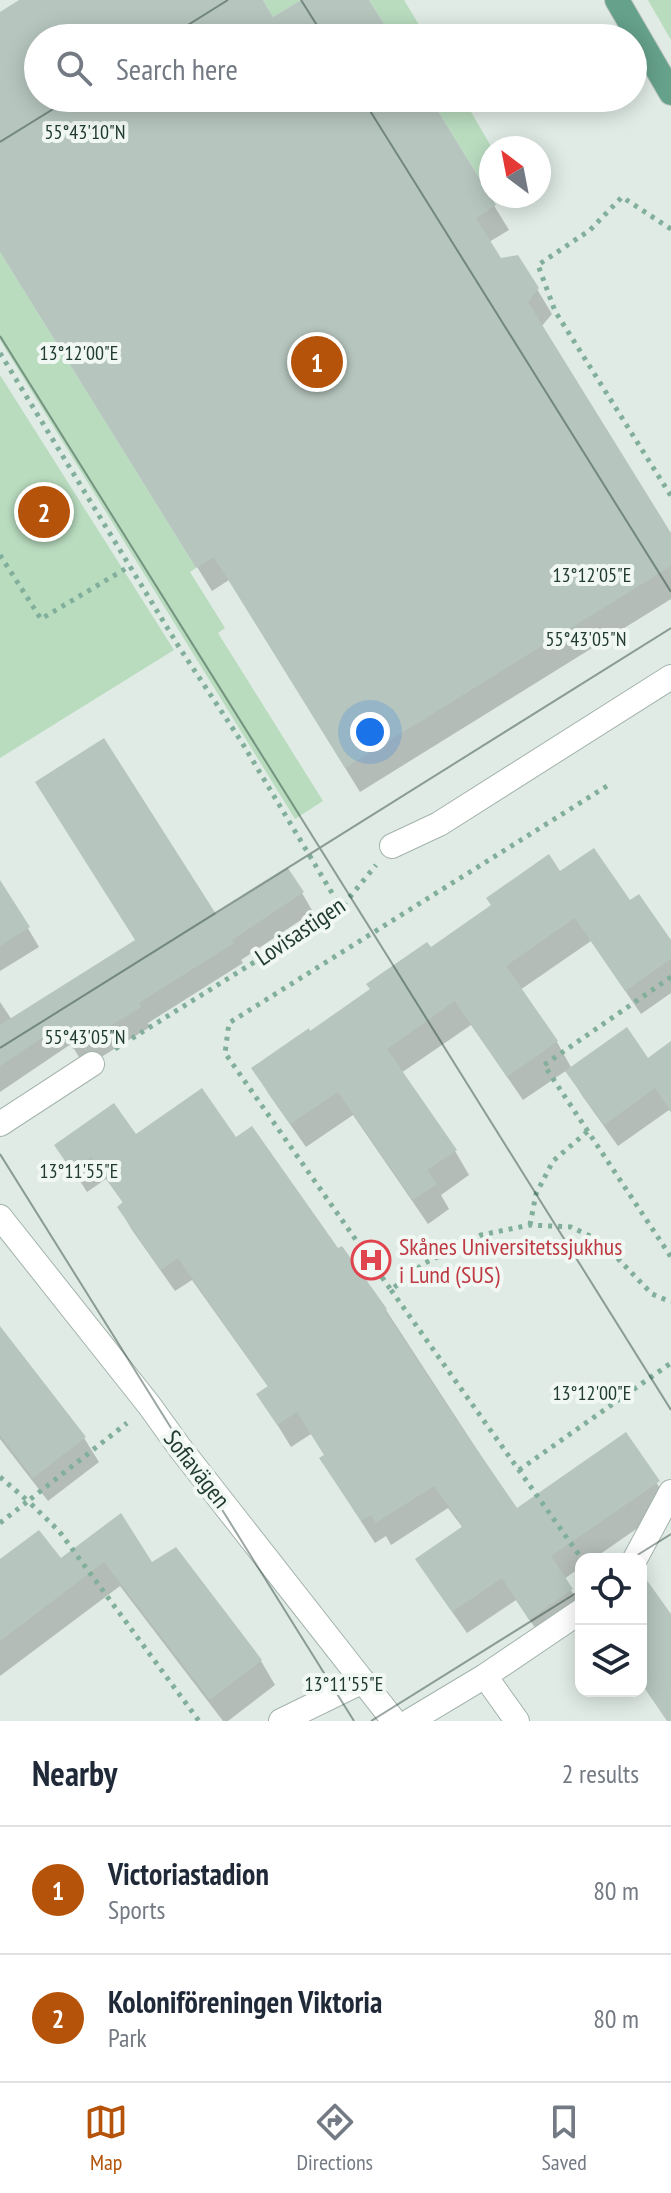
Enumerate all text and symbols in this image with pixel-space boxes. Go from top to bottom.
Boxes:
search box [24,24,647,112]
icon: search [52,46,96,90]
text: Search here [116,49,238,88]
text: 55°43'10"N [45,119,125,145]
north arrow [479,136,551,208]
pin: 1 [291,332,343,392]
text: 13°12'00"E [40,340,118,366]
pin: 2 [18,482,70,542]
text: 13°12'05"E [553,562,631,588]
text: 55°43'05"N [546,626,626,652]
your location [350,712,390,752]
street label: Lovisastigen [249,890,351,972]
text: 55°43'05"N [45,1024,125,1050]
text: 13°11'55"E [40,1158,118,1184]
place label: Skånes Universitetssjukhus i Lund (SUS) [399,1231,622,1290]
hospital icon: Skånes Universitetssjukhus i Lund (SUS) [350,1239,392,1281]
text: 13°12'00"E [553,1380,631,1406]
street label: Sofiavägen [157,1424,237,1514]
map controls [575,1553,647,1697]
button: locate [575,1553,647,1625]
button: layers [575,1625,647,1697]
text: 13°11'55"E [305,1671,383,1697]
text: Nearby [32,1751,117,1795]
text: 2 results [562,1757,639,1790]
text: Victoriastadion [108,1854,269,1893]
text: 1 [52,1874,64,1907]
text: 80 m [593,1874,639,1907]
text: Sports [108,1893,165,1926]
text: Koloniföreningen Viktoria [108,1982,382,2021]
text: 2 [52,2002,64,2035]
text: 80 m [593,2002,639,2035]
text: Park [108,2021,147,2054]
tab: Map [84,2100,128,2176]
tab: Directions [297,2100,373,2176]
tab: Saved [541,2100,587,2176]

